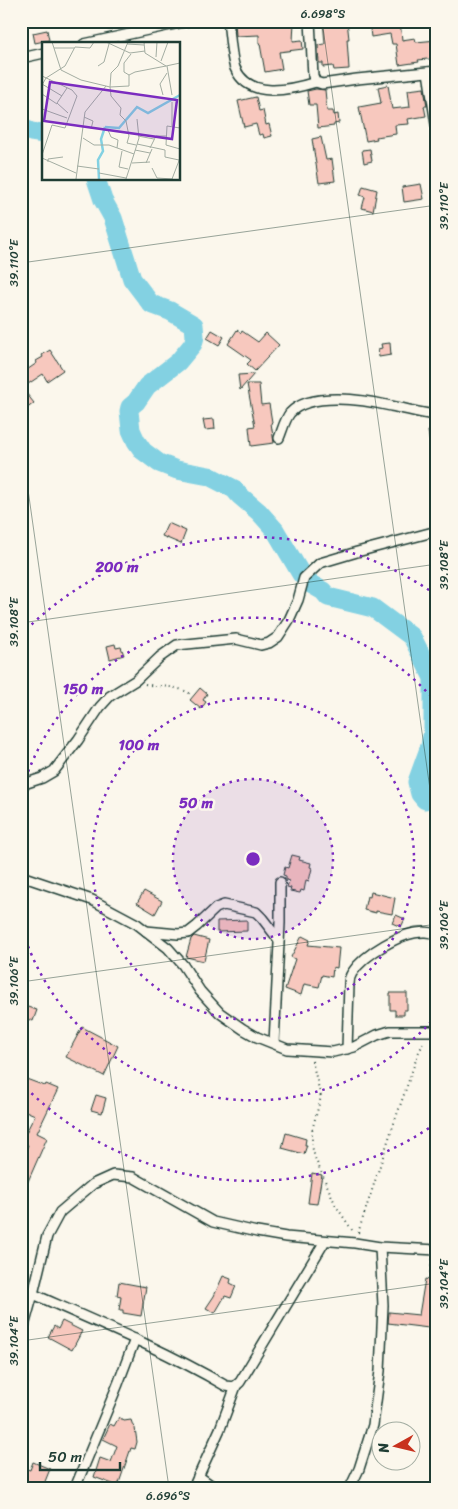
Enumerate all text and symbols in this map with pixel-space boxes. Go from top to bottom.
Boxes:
text: 6.698°S [301,3,346,25]
inset map [42,42,180,180]
text: 39.110°E [433,181,455,230]
text: 39.110°E [3,238,25,287]
text: 39.108°E [433,539,455,590]
text: 200 m [94,554,139,580]
text: 39.108°E [3,596,25,647]
text: 150 m [63,676,104,702]
text: 100 m [119,732,160,758]
text: 50 m [179,790,214,816]
centre of rings [244,850,262,868]
text: 39.106°E [433,899,455,949]
text: 39.106°E [3,955,25,1005]
text: 39.104°E [433,1258,455,1309]
text: 39.104°E [3,1315,25,1366]
north arrow [370,1422,420,1472]
scale bar [40,1439,120,1471]
text: N [371,1441,397,1455]
text: 50 m [48,1444,83,1470]
text: 6.696°S [146,1485,191,1507]

